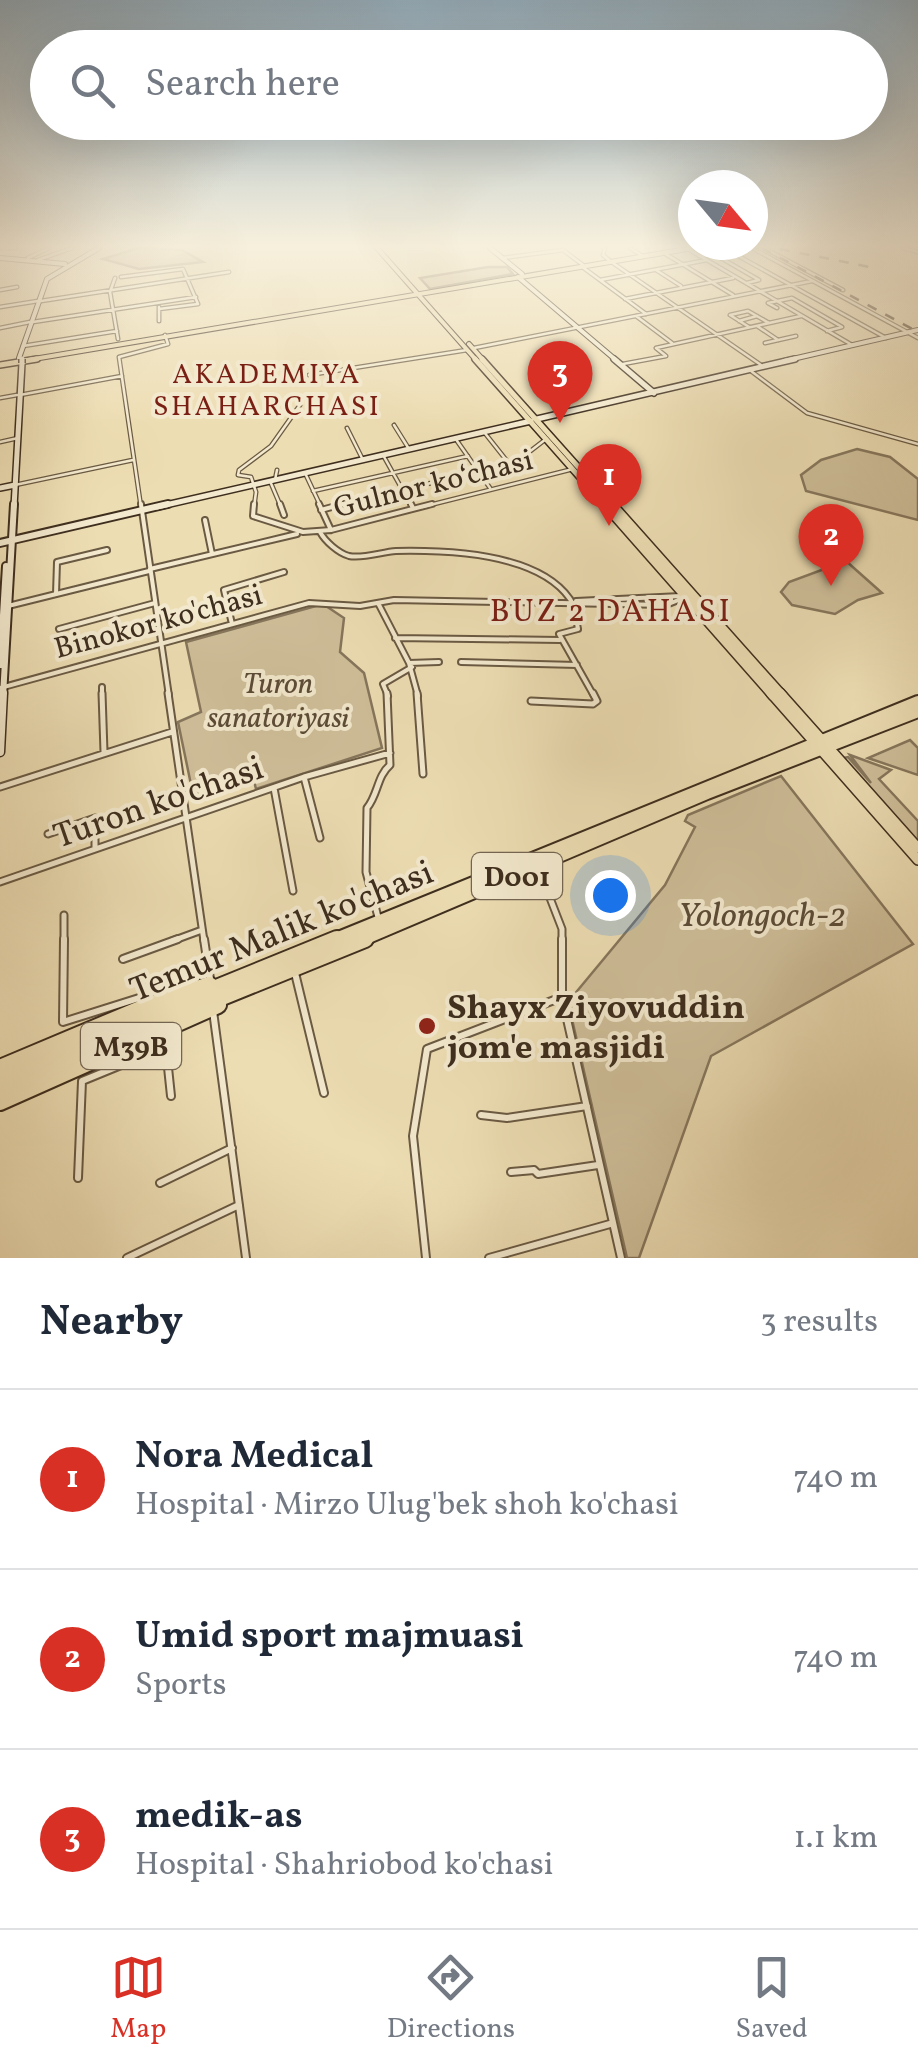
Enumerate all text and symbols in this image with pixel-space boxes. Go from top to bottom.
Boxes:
search box [30,30,888,140]
icon: search [65,58,120,113]
text: Search here [145,59,340,112]
north arrow [678,170,768,260]
pin: 3 [528,340,592,423]
district label: AKADEMIYA SHAHARCHASI [153,356,381,427]
street label: Gulnor koʻchasi [329,440,538,530]
pin: 1 [576,444,642,526]
pin: 2 [798,504,864,586]
street label: Binokor ko'chasi [50,575,267,671]
district label: BUZ 2 DAHASI [490,591,732,635]
park label: Turon sanatoriyasi [207,664,350,740]
street label: Turon ko'chasi [48,745,270,862]
street label: Temur Malik ko'chasi [123,850,441,1016]
road number: D001 [472,853,562,899]
your location [585,870,636,921]
park label: Yolongoch-2 [678,893,846,941]
place label: Shayx Ziyovuddin jom'e masjidi [447,985,745,1073]
marker: Shayx Ziyovuddin jom'e masjidi [416,1015,438,1037]
road number: M39B [81,1023,181,1069]
text: Nearby [40,1294,183,1353]
text: 3 results [760,1301,878,1345]
text: Nora Medical [135,1431,373,1484]
text: 1 [66,1457,79,1501]
text: 740 m [793,1457,878,1501]
text: Hospital · Mirzo Ulug'bek shoh ko'chasi [135,1484,679,1528]
text: Umid sport majmuasi [135,1611,524,1664]
text: 2 [64,1637,81,1681]
text: 740 m [793,1637,878,1681]
text: Sports [135,1664,226,1708]
text: medik-as [135,1791,302,1844]
text: 3 [64,1817,81,1861]
text: 1.1 km [793,1817,878,1861]
text: Hospital · Shahriobod ko'chasi [135,1844,553,1888]
tab: Map [110,1950,166,2049]
tab: Directions [387,1950,515,2049]
tab: Saved [736,1950,808,2049]

